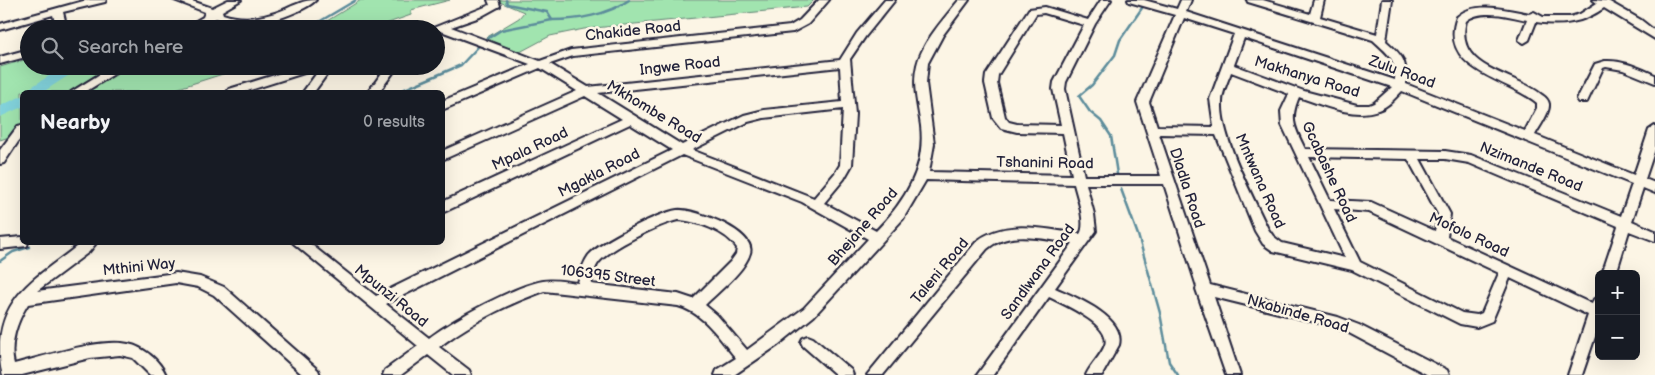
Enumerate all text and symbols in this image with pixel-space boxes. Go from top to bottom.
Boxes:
street label: Chakide Road [584,17,682,45]
search box [20,20,445,75]
icon: search [38,34,66,62]
text: Search here [78,36,183,59]
street label: Zulu Road [1365,51,1438,93]
street label: Ingwe Road [639,52,721,80]
street label: Makhanya Road [1252,52,1362,102]
street label: Mkhombe Road [603,76,705,148]
text: Nearby [40,110,110,135]
text: 0 results [363,113,425,132]
street label: Gcabashe Road [1297,118,1361,226]
street label: Mpala Road [489,123,571,175]
street label: Mntwana Road [1231,131,1289,231]
street label: Nzimande Road [1477,138,1585,196]
street label: Mgakla Road [555,144,643,202]
street label: Dladla Road [1165,145,1209,231]
street label: Tshanini Road [996,153,1094,173]
street label: Bhejane Road [824,184,902,270]
street label: Mofolo Road [1426,208,1512,262]
street label: Sandlwana Road [997,220,1079,324]
street label: Taleni Road [907,234,973,308]
street label: Mthini Way [102,254,176,280]
street label: Mpunzi Road [350,261,432,331]
street label: 106395 Street [560,261,657,291]
map controls [1595,270,1640,360]
button: + [1595,270,1640,315]
street label: Nkabinde Road [1245,290,1351,338]
button: − [1595,315,1640,360]

